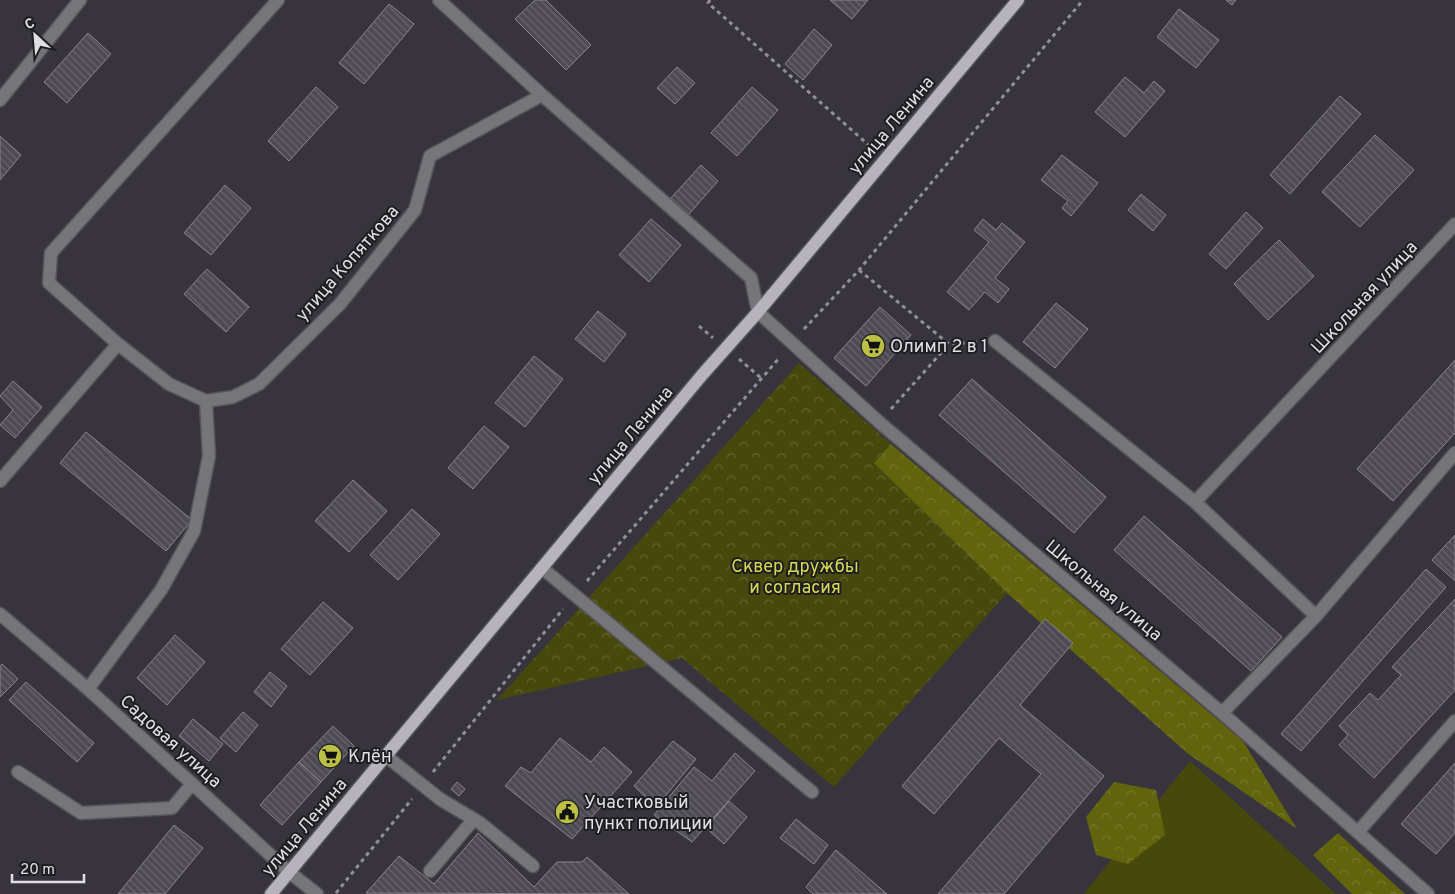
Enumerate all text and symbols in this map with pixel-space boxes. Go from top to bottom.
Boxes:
north arrow [10,10,60,60]
text: С [22,15,38,34]
street label: улица Ленина [844,72,940,180]
street label: улица Копяткова [291,201,405,327]
street label: Школьная улица [1307,237,1423,359]
supermarket icon: Олимп 2 в 1 [860,333,886,359]
place label: Олимп 2 в 1 [890,336,988,359]
street label: улица Ленина [583,382,679,490]
street label: Школьная улица [1040,535,1166,647]
park label: Сквер дружбы и согласия [731,556,859,600]
street label: Садовая улица [114,690,226,794]
supermarket icon: Клён [317,743,343,769]
place label: Клён [348,746,392,769]
street label: улица Ленина [257,774,353,882]
place label: Участковый пункт полиции [584,792,712,836]
public building icon: Участковый пункт полиции [554,799,580,825]
scale bar [12,852,85,884]
text: 20 m [20,861,55,880]

